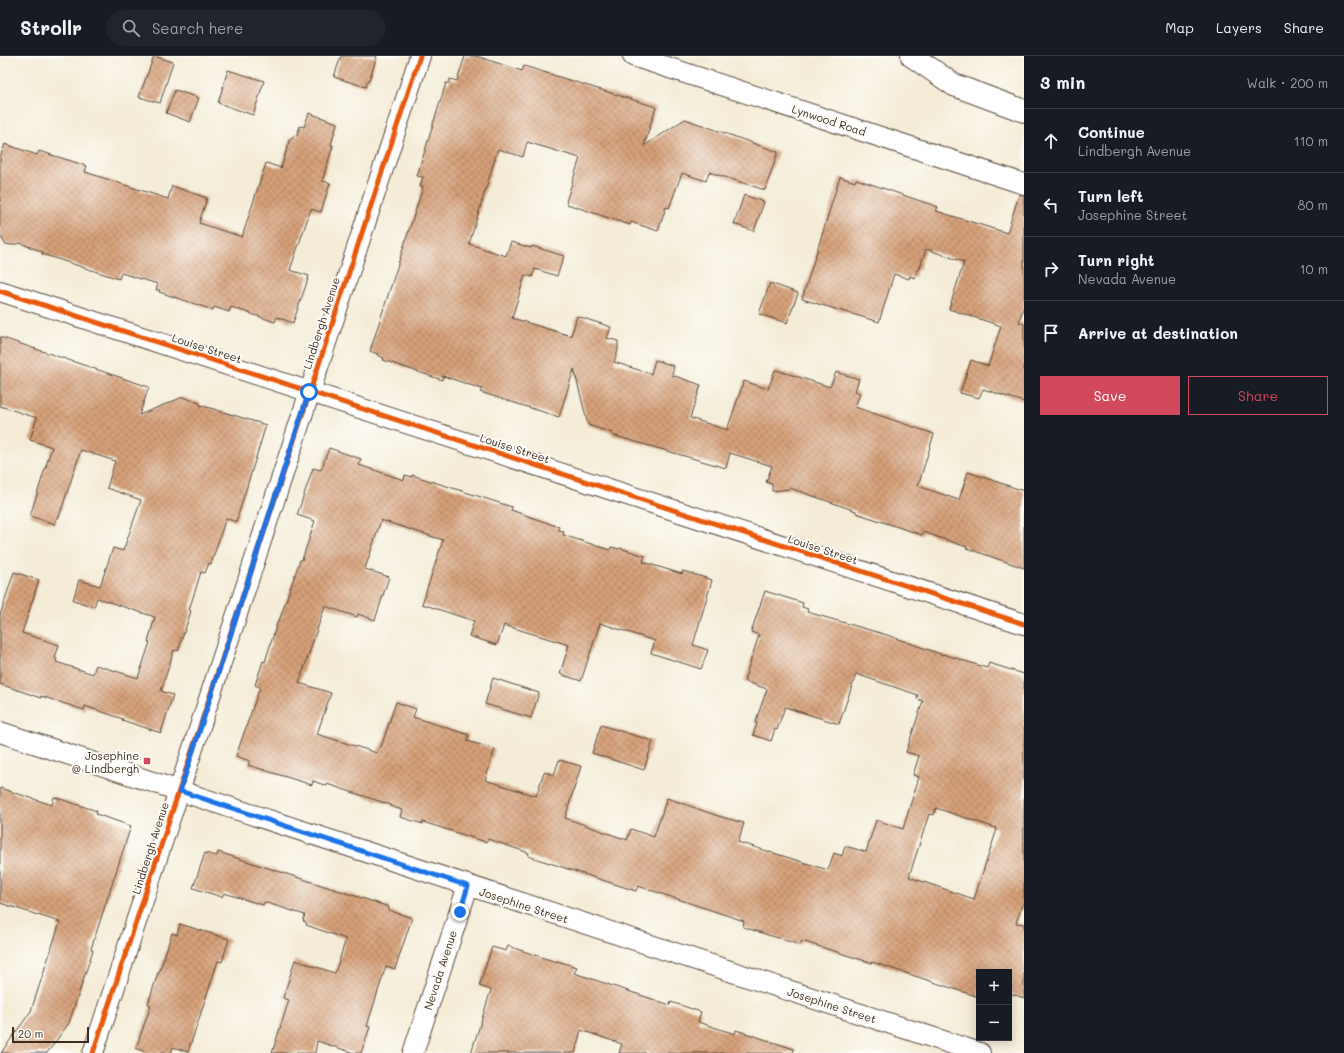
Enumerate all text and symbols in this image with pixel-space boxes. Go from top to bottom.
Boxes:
search box [106,10,386,46]
text: Strollr [20,15,82,40]
icon: search [120,17,142,39]
text: Search here [152,18,243,38]
text: Map [1165,18,1194,37]
text: Layers [1216,18,1262,37]
text: Share [1284,18,1324,37]
text: 3 min [1040,71,1085,93]
text: Walk · 200 m [1247,74,1328,91]
street label: Lynwood Road [790,101,868,139]
text: Continue [1078,122,1145,142]
icon: ahead [1040,130,1062,152]
text: 110 m [1294,132,1328,149]
text: Lindbergh Avenue [1078,142,1191,159]
text: Turn left [1078,186,1143,206]
icon: left [1040,194,1062,216]
text: 80 m [1298,196,1328,213]
text: Josephine Street [1078,206,1187,223]
text: Turn right [1078,250,1155,270]
icon: right [1040,258,1062,280]
text: 10 m [1300,260,1328,277]
text: Nevada Avenue [1078,270,1176,287]
street label: Lindbergh Avenue [299,275,343,371]
icon: arrive [1040,322,1062,344]
text: Arrive at destination [1078,323,1238,343]
street label: Louise Street [170,330,244,366]
button: Save [1040,376,1180,415]
button: Share [1188,376,1328,415]
route start [300,383,318,401]
street label: Louise Street [478,430,552,466]
street label: Louise Street [786,531,860,567]
place label: Josephine @ Lindbergh [72,748,139,776]
marker: Josephine @ Lindbergh [142,756,152,766]
street label: Lindbergh Avenue [128,800,172,896]
street label: Josephine Street [478,884,570,926]
route end [451,903,469,921]
street label: Nevada Avenue [420,928,460,1012]
map controls [976,969,1012,1041]
button: + [976,969,1012,1005]
street label: Josephine Street [786,984,878,1026]
button: − [976,1005,1012,1041]
scale bar [12,1025,89,1044]
text: 20 m [18,1026,43,1041]

